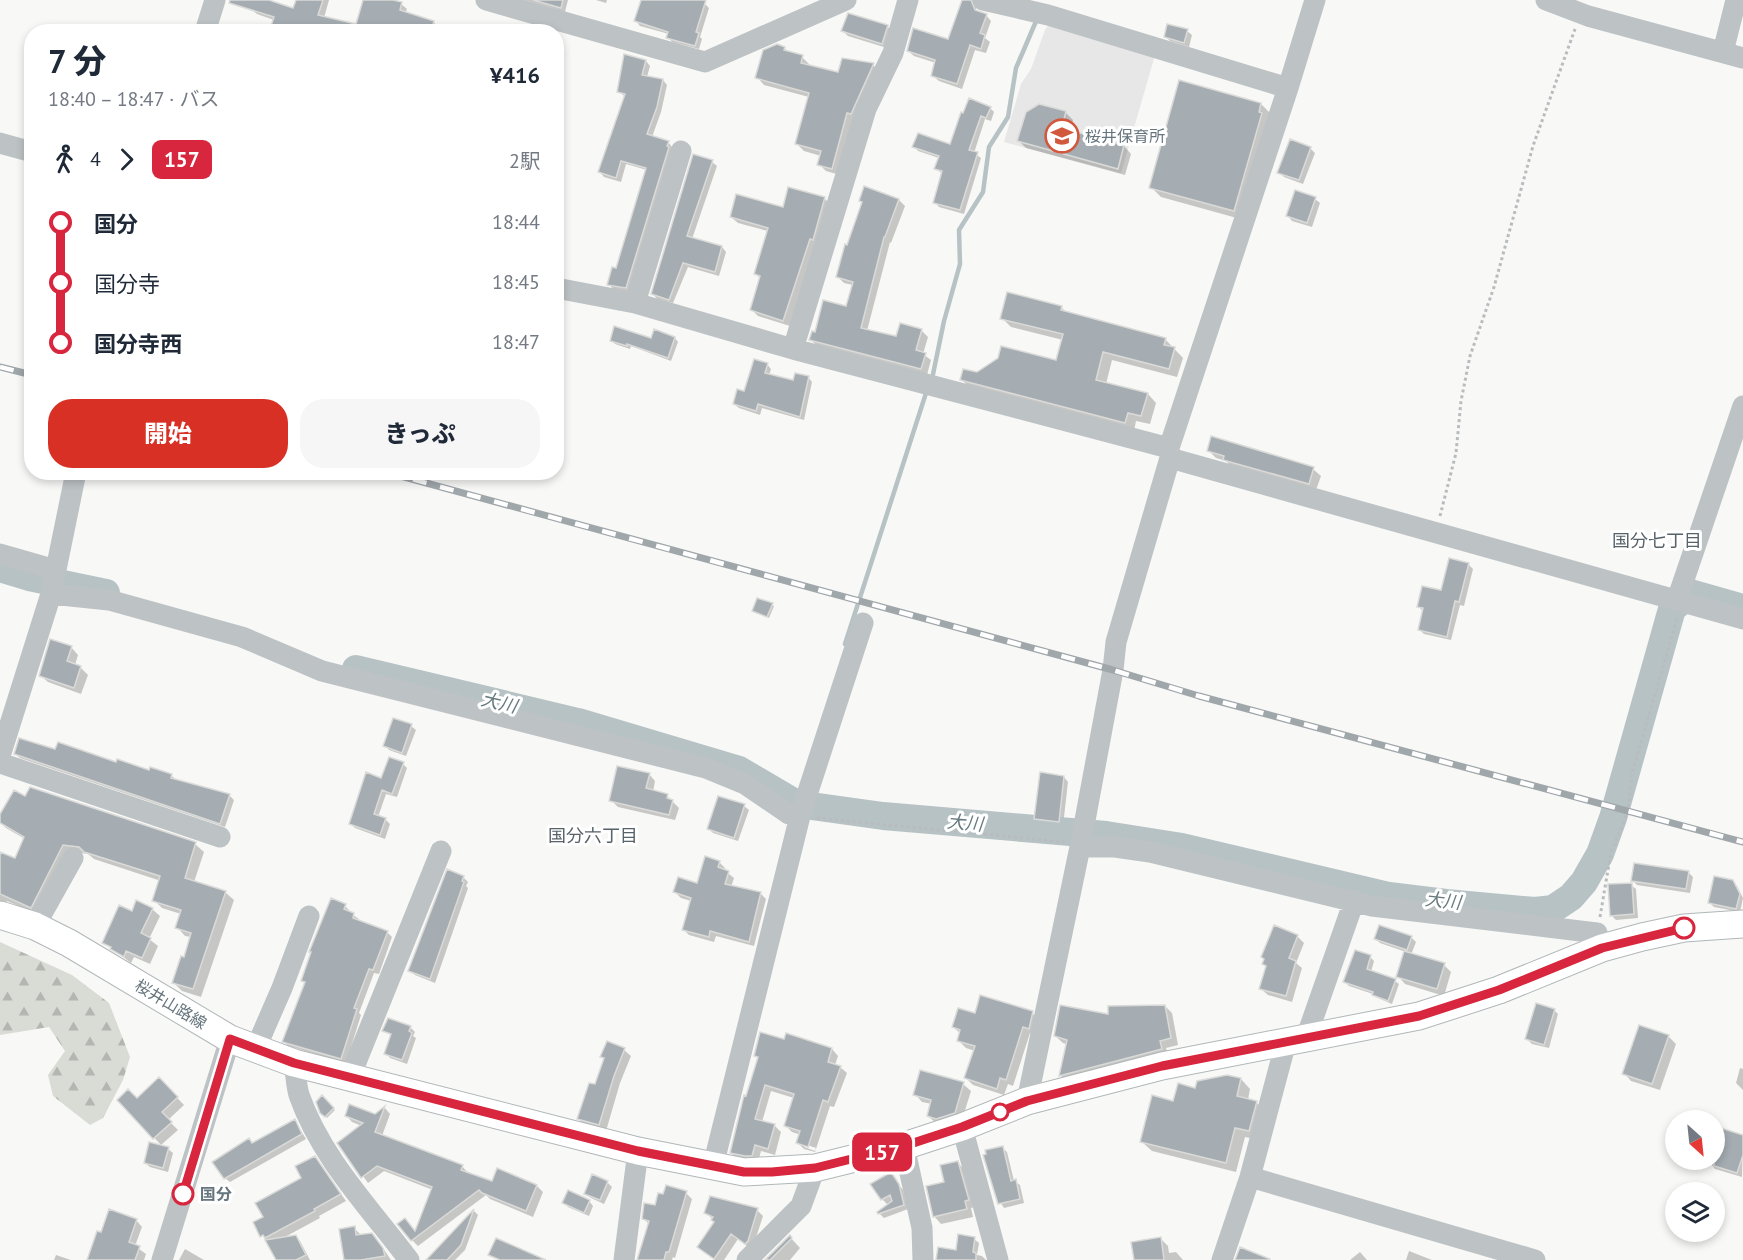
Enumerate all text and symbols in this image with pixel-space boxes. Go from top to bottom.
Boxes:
text: 7 分 [48,39,106,82]
text: ¥416 [490,61,540,89]
text: 18:40 – 18:47 · バス [48,86,220,112]
school or university icon: 桜井保育所 [1044,118,1080,154]
place label: 桜井保育所 [1085,126,1165,146]
icon: walk [48,143,81,176]
icon: forward [110,143,143,176]
text: 4 [90,146,101,172]
text: 157 [164,146,200,173]
text: 2駅 [509,148,540,174]
text: 18:44 [492,209,540,235]
text: 国分 [94,210,138,238]
text: 18:45 [492,269,540,295]
text: 国分寺 [94,270,160,298]
text: 18:47 [492,329,540,355]
text: 国分寺西 [94,330,182,358]
button: 開始 [48,399,288,468]
button: きっぷ [300,399,540,468]
district label: 国分七丁目 [1612,529,1702,552]
water label: 大川 [479,687,521,718]
water label: 大川 [946,809,986,836]
district label: 国分六丁目 [548,824,638,847]
water label: 大川 [1424,887,1464,914]
unlabelled marker [1673,917,1695,939]
street label: 桜井山路線 [132,975,210,1033]
unlabelled marker [991,1103,1009,1121]
north arrow [1665,1110,1725,1170]
map controls [1665,1110,1725,1242]
line badge: 157 [848,1132,916,1172]
text: 157 [864,1139,900,1166]
button: layers [1665,1182,1725,1242]
marker: 国分 [172,1183,194,1205]
place label: 国分 [200,1184,232,1204]

